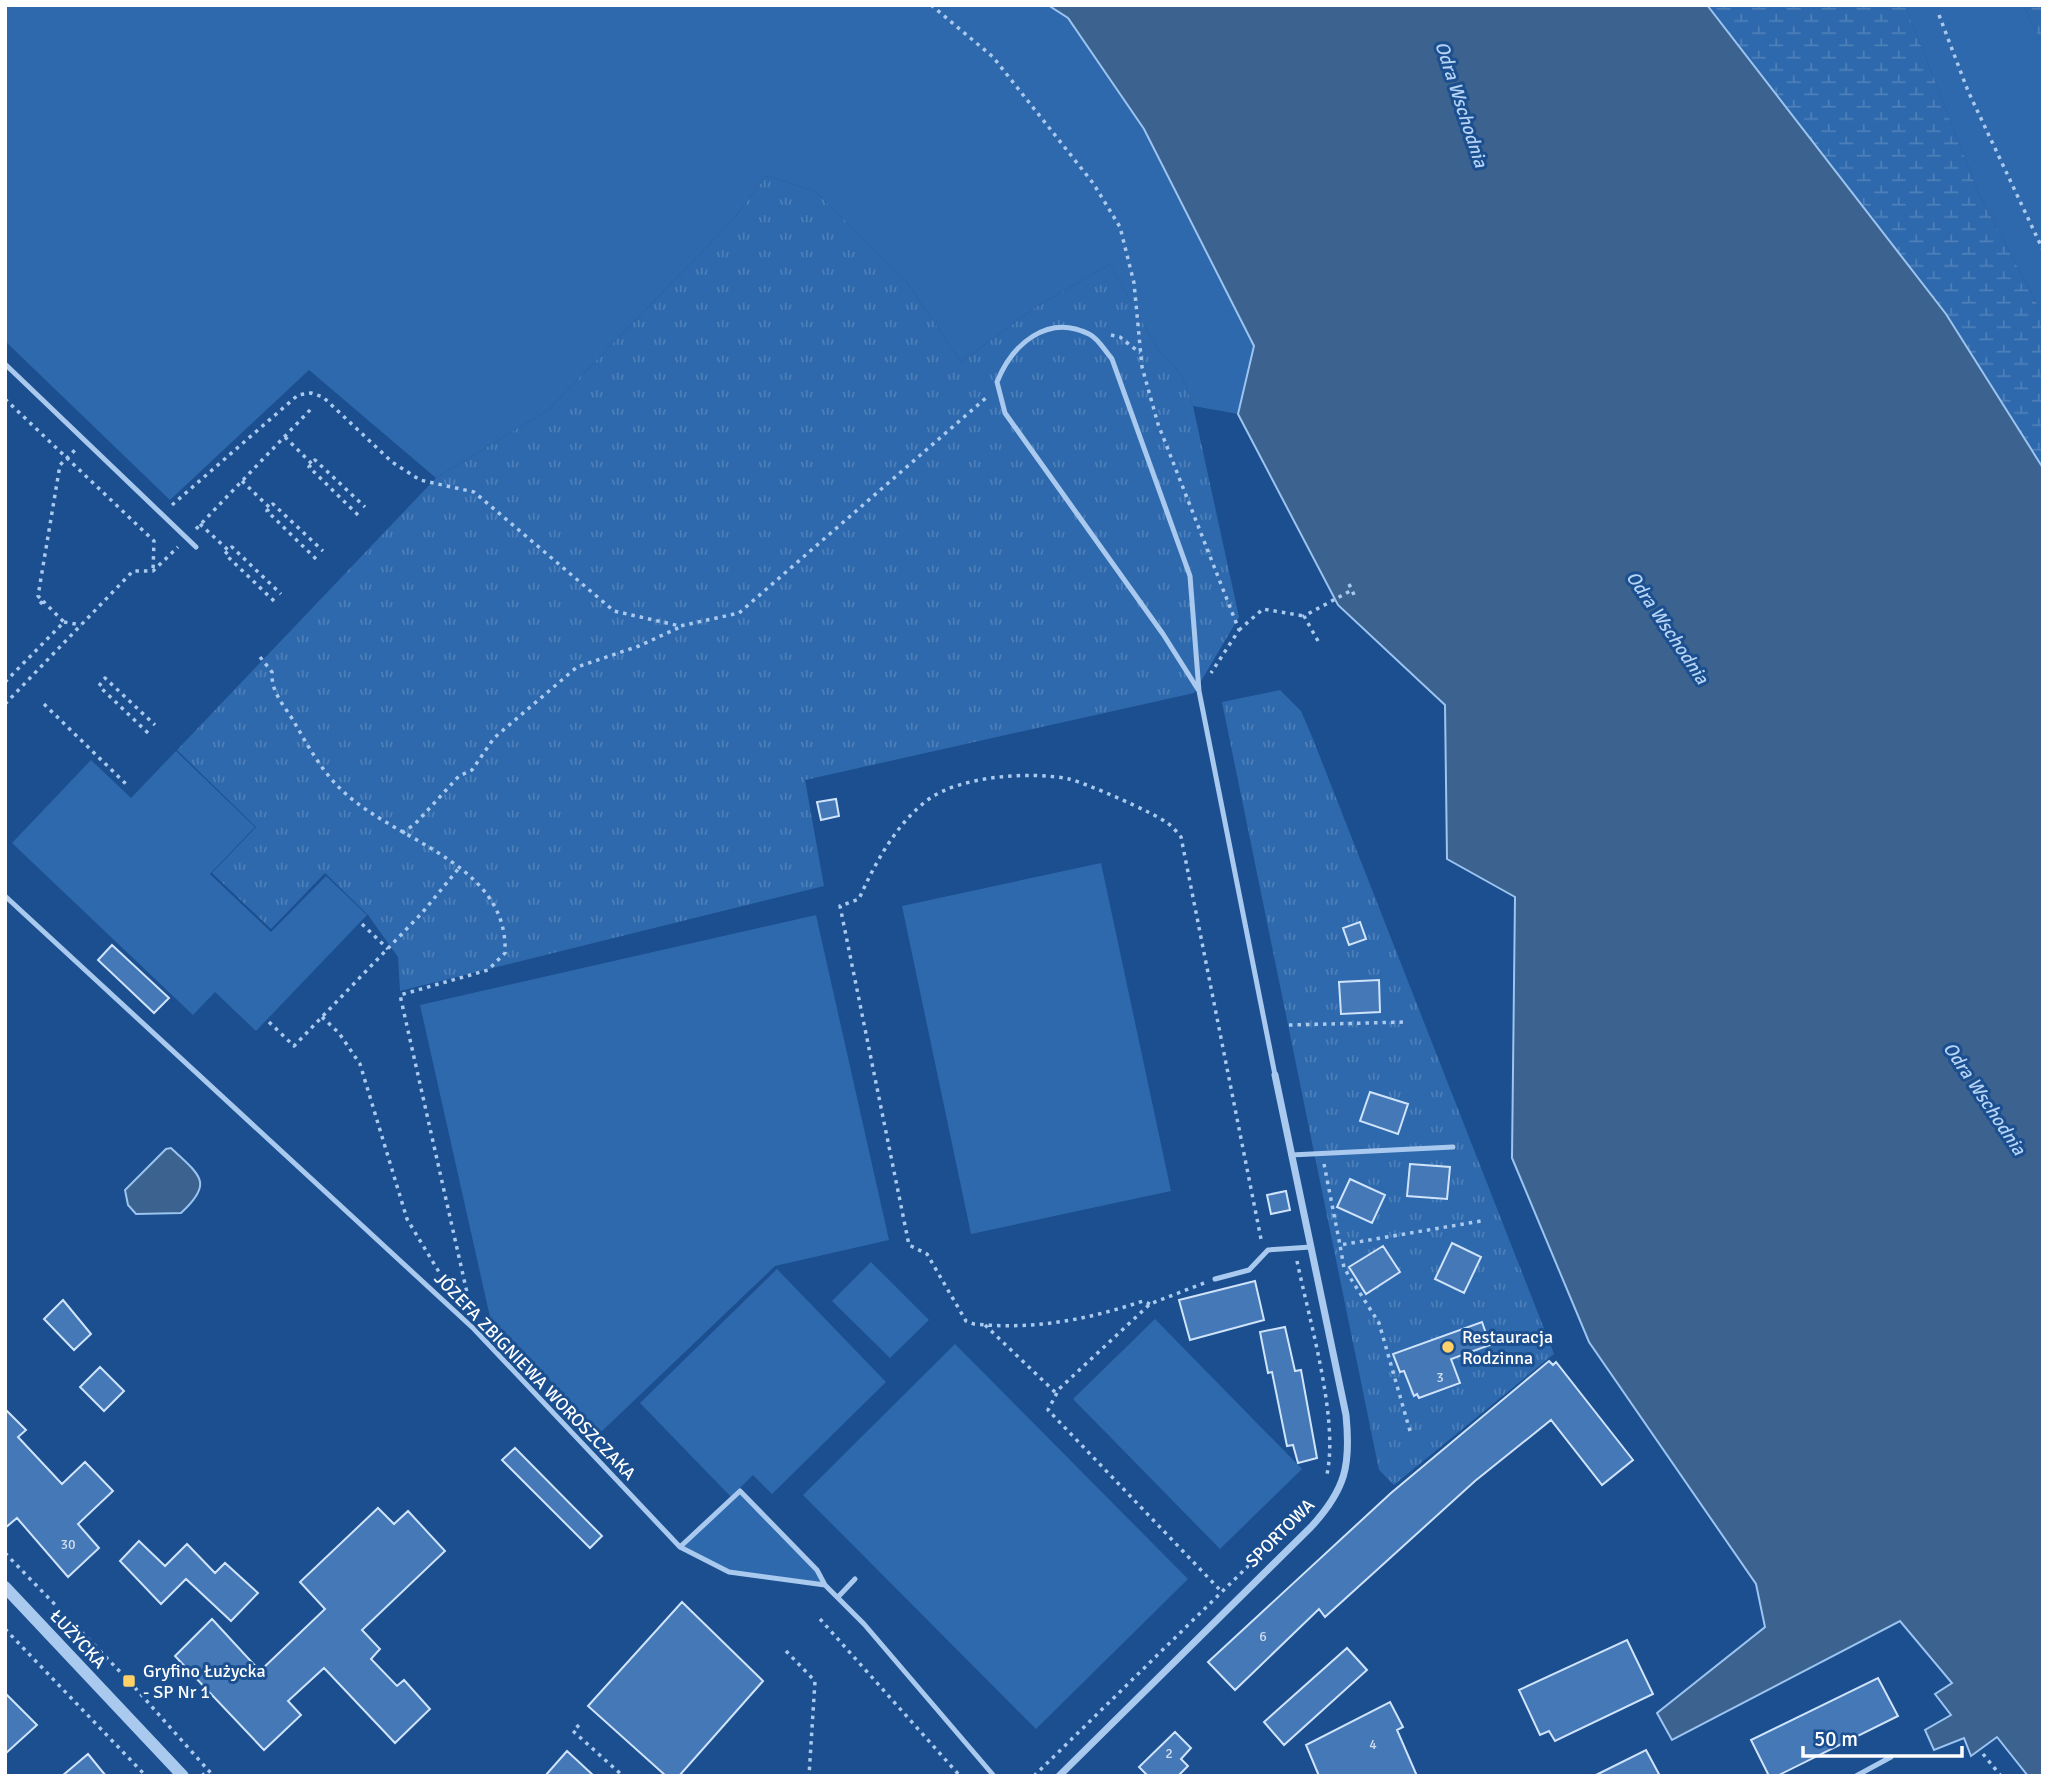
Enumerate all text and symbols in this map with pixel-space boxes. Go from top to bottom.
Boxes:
water label: Odra Wschodnia [1429,38,1493,172]
water label: Odra Wschodnia [1620,566,1715,690]
water label: Odra Wschodnia [1937,1037,2032,1161]
street label: JÓZEFA ZBIGNIEWA WOROSZCZAKA [430,1267,640,1485]
place label: Restauracja Rodzinna [1462,1326,1553,1369]
marker: Restauracja Rodzinna [1440,1339,1456,1355]
house number: 3 [1436,1369,1444,1386]
street label: SPORTOWA [1241,1494,1319,1572]
house number: 30 [60,1536,76,1553]
street label: ŁUŻYCKA [45,1605,111,1673]
house number: 6 [1259,1628,1267,1645]
place label: Gryfino Łużycka - SP Nr 1 [143,1660,266,1703]
marker: Gryfino Łużycka - SP Nr 1 [121,1673,137,1689]
scale bar [1803,1714,1962,1758]
text: 50 m [1814,1726,1858,1752]
house number: 4 [1369,1736,1377,1753]
house number: 2 [1165,1745,1173,1762]

